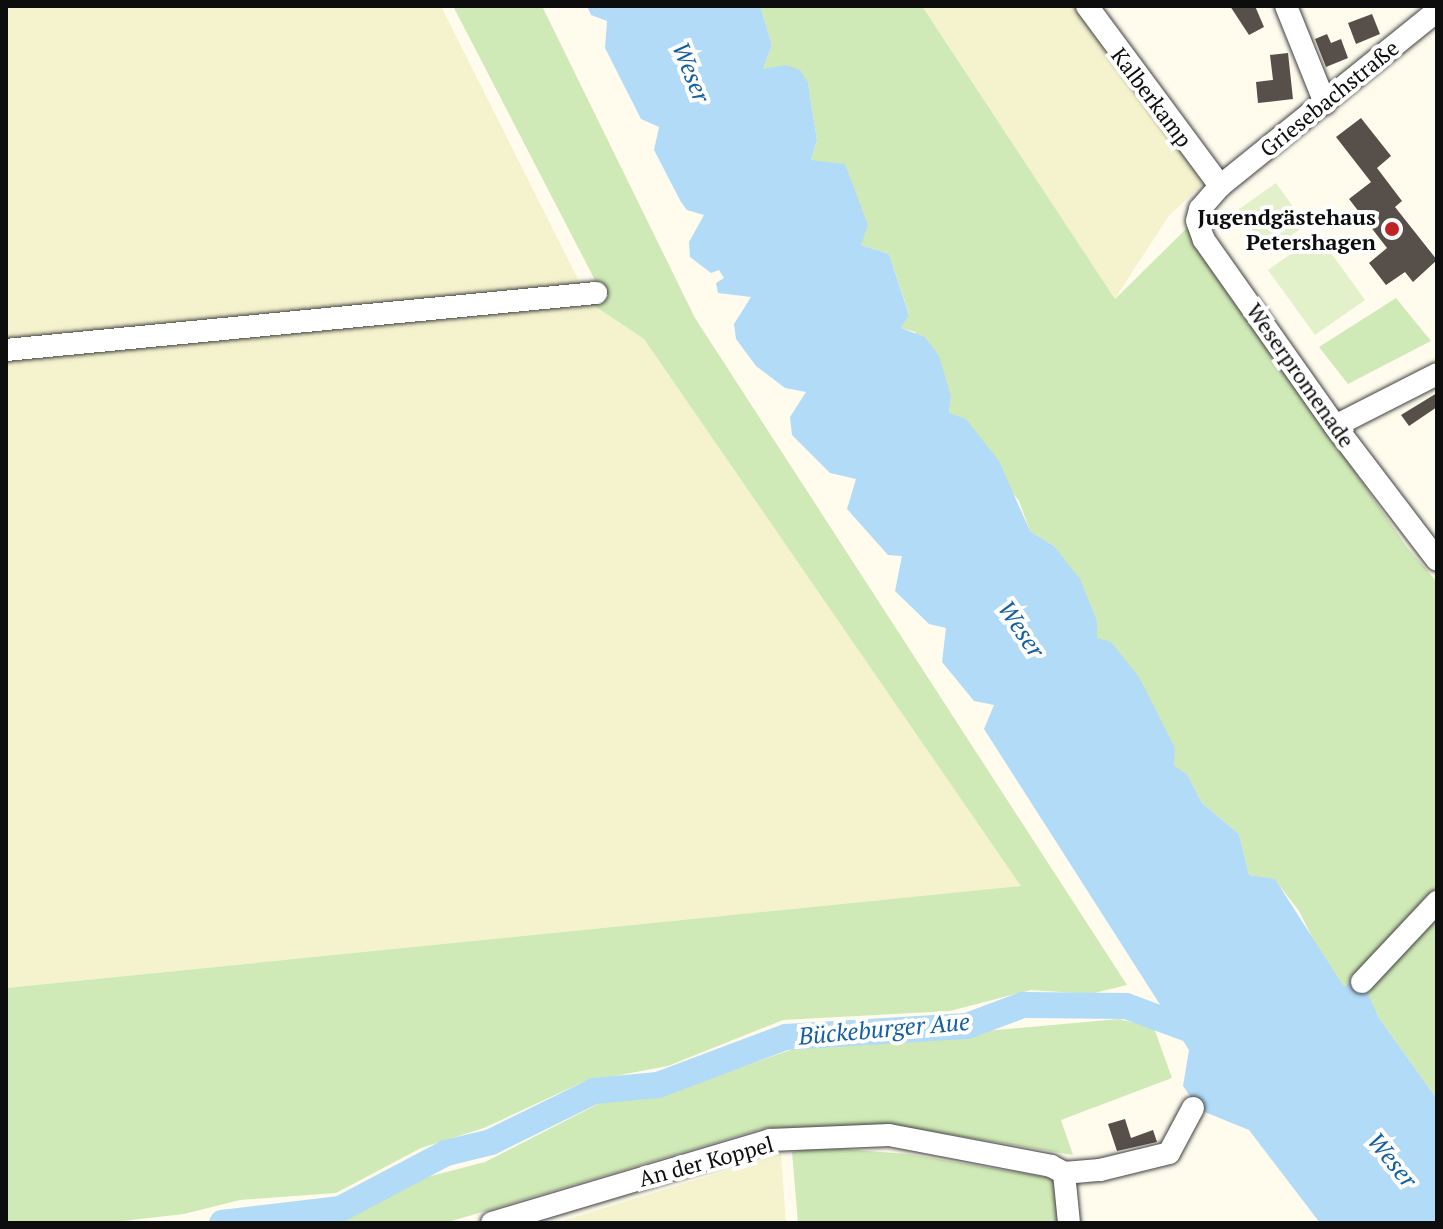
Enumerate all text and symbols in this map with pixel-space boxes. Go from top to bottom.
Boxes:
street label: Griesebachstraße [1254,34,1404,162]
water label: Weser [666,38,716,106]
street label: Kalberkamp [1106,42,1198,152]
place label: Jugendgästehaus Petershagen [1198,203,1376,254]
marker: Jugendgästehaus Petershagen [1383,220,1401,238]
street label: Weserpromenade [1241,298,1361,452]
water label: Weser [992,595,1050,663]
water label: Bückeburger Aue [797,1007,971,1051]
water label: Weser [1361,1127,1423,1193]
street label: An der Koppel [636,1130,776,1192]

